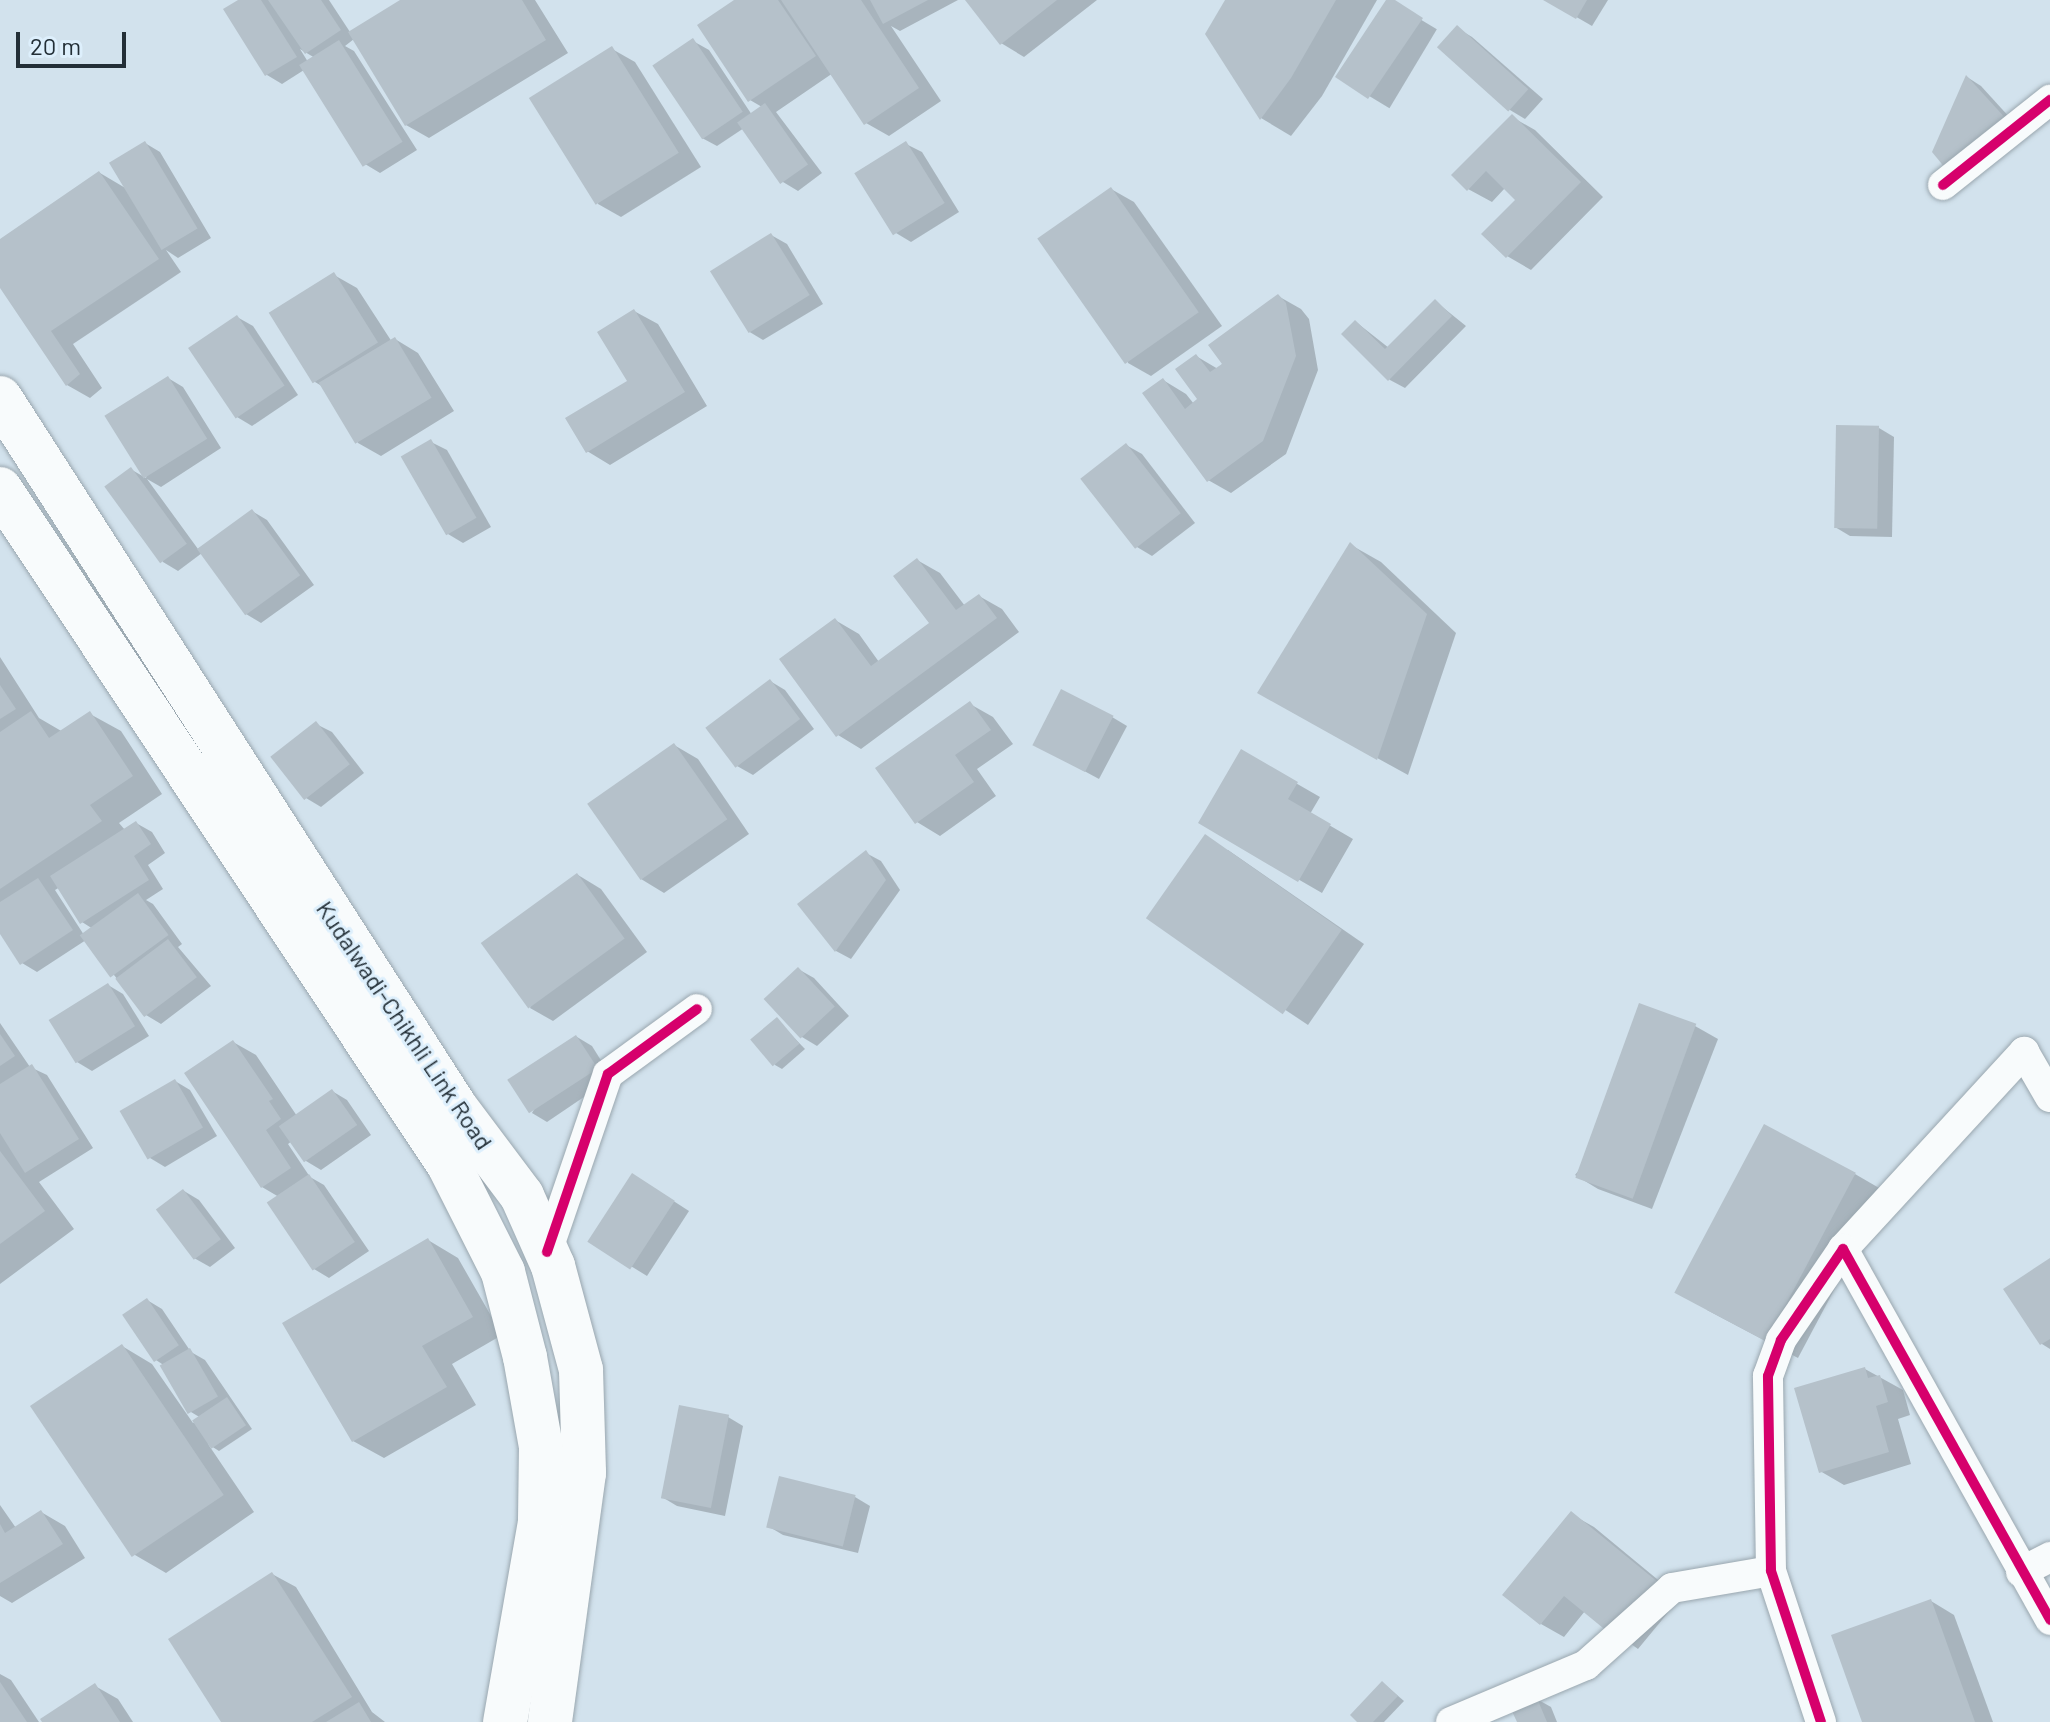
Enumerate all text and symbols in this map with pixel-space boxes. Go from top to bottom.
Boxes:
scale bar [20,16,130,66]
text: 20 m [30,31,81,60]
street label: Kudalwadi-Chikhli Link Road [311,895,499,1155]

